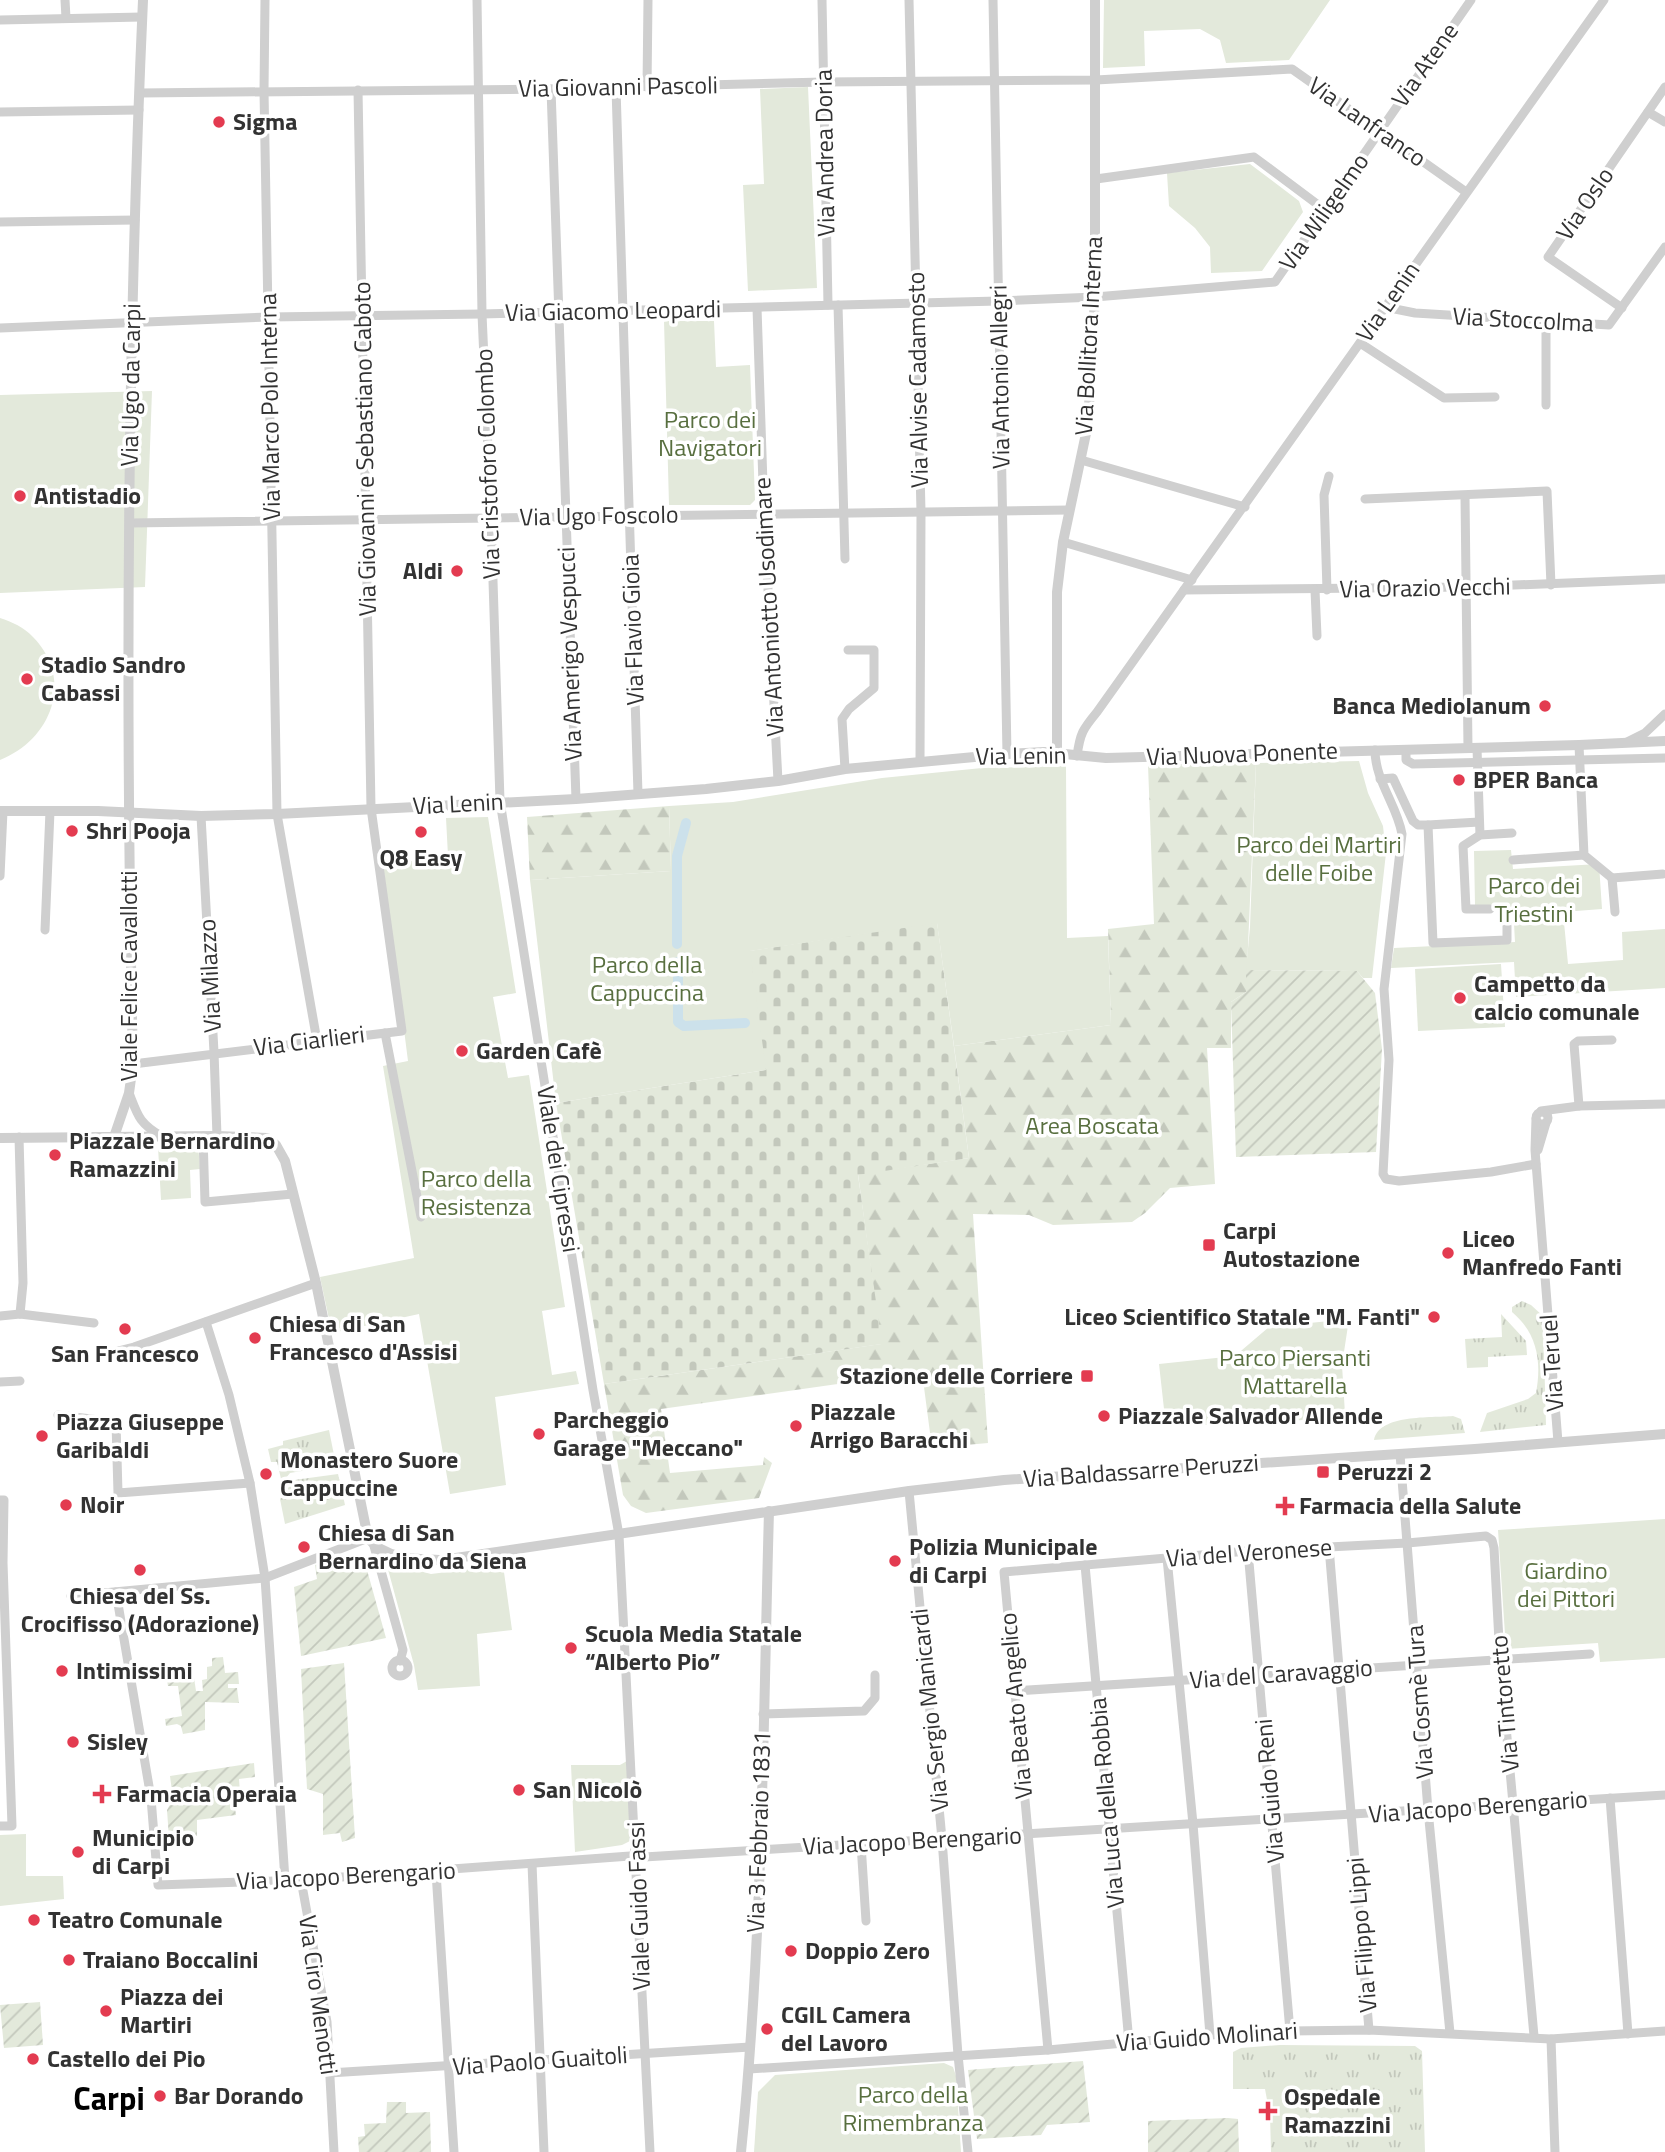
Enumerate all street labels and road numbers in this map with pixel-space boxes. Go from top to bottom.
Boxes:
street label: Via Atene [1382,15,1466,114]
street label: Via Giovanni Pascoli [518,66,718,106]
street label: Via Lanfranco [1301,67,1434,175]
street label: Via Andrea Doria [805,69,843,237]
street label: Via Wiligelmo [1269,145,1377,278]
street label: Via Oslo [1546,159,1622,247]
street label: Via Bollitora Interna [1065,235,1111,437]
street label: Via Lenin [1346,254,1428,349]
street label: Via Alvise Cadamosto [897,271,937,489]
street label: Via Giovanni e Sebastiano Caboto [343,281,385,617]
street label: Via Antonio Allegri [979,285,1019,469]
street label: Via Giacomo Leopardi [504,290,721,330]
street label: Via Marco Polo Interna [249,293,289,521]
street label: Via Stoccolma [1452,297,1595,341]
street label: Via Ugo da Carpi [111,303,149,467]
street label: Via Cristoforo Colombo [465,348,509,580]
street label: Via Antoniotto Usodimare [743,476,793,738]
street label: Via Ugo Foscolo [519,496,679,534]
street label: Via Amerigo Vespucci [547,546,591,762]
street label: Via Flavio Gioia [611,554,653,706]
street label: Via Orazio Vecchi [1339,568,1511,606]
street label: Via Nuova Ponente [1145,732,1338,774]
street label: Via Lenin [975,736,1067,774]
street label: Via Lenin [412,783,504,823]
street label: Viale Felice Cavallotti [110,870,146,1082]
street label: Via Milazzo [188,918,230,1034]
street label: Via Ciarlieri [251,1015,366,1065]
street label: Viale dei Cipressi [528,1083,590,1255]
street label: Via Teruel [1530,1313,1572,1413]
street label: Via Baldassarre Peruzzi [1022,1444,1260,1496]
street label: Via del Veronese [1165,1528,1333,1576]
street label: Via Sergio Manicardi [900,1607,958,1813]
street label: Via Beato Angelico [989,1611,1041,1801]
street label: Via Cosmè Tura [1396,1624,1442,1780]
street label: Via Tintoretto [1480,1634,1528,1774]
street label: Via del Caravaggio [1188,1649,1374,1697]
street label: Via Luca della Robbia [1079,1696,1133,1910]
street label: Via Guido Reni [1245,1717,1293,1865]
street label: Via 3 Febbraio 1831 [736,1730,780,1934]
street label: Via Jacopo Berengario [1367,1780,1589,1832]
street label: Via Jacopo Berengario [801,1816,1023,1864]
street label: Viale Guido Fassi [617,1821,659,1991]
street label: Via Jacopo Berengario [235,1851,457,1899]
street label: Via Filippo Lippi [1336,1856,1386,2014]
street label: Via Ciro Menotti [290,1913,348,2077]
street label: Via Guido Molinari [1115,2012,1299,2060]
street label: Via Paolo Guaitoli [451,2036,629,2084]

